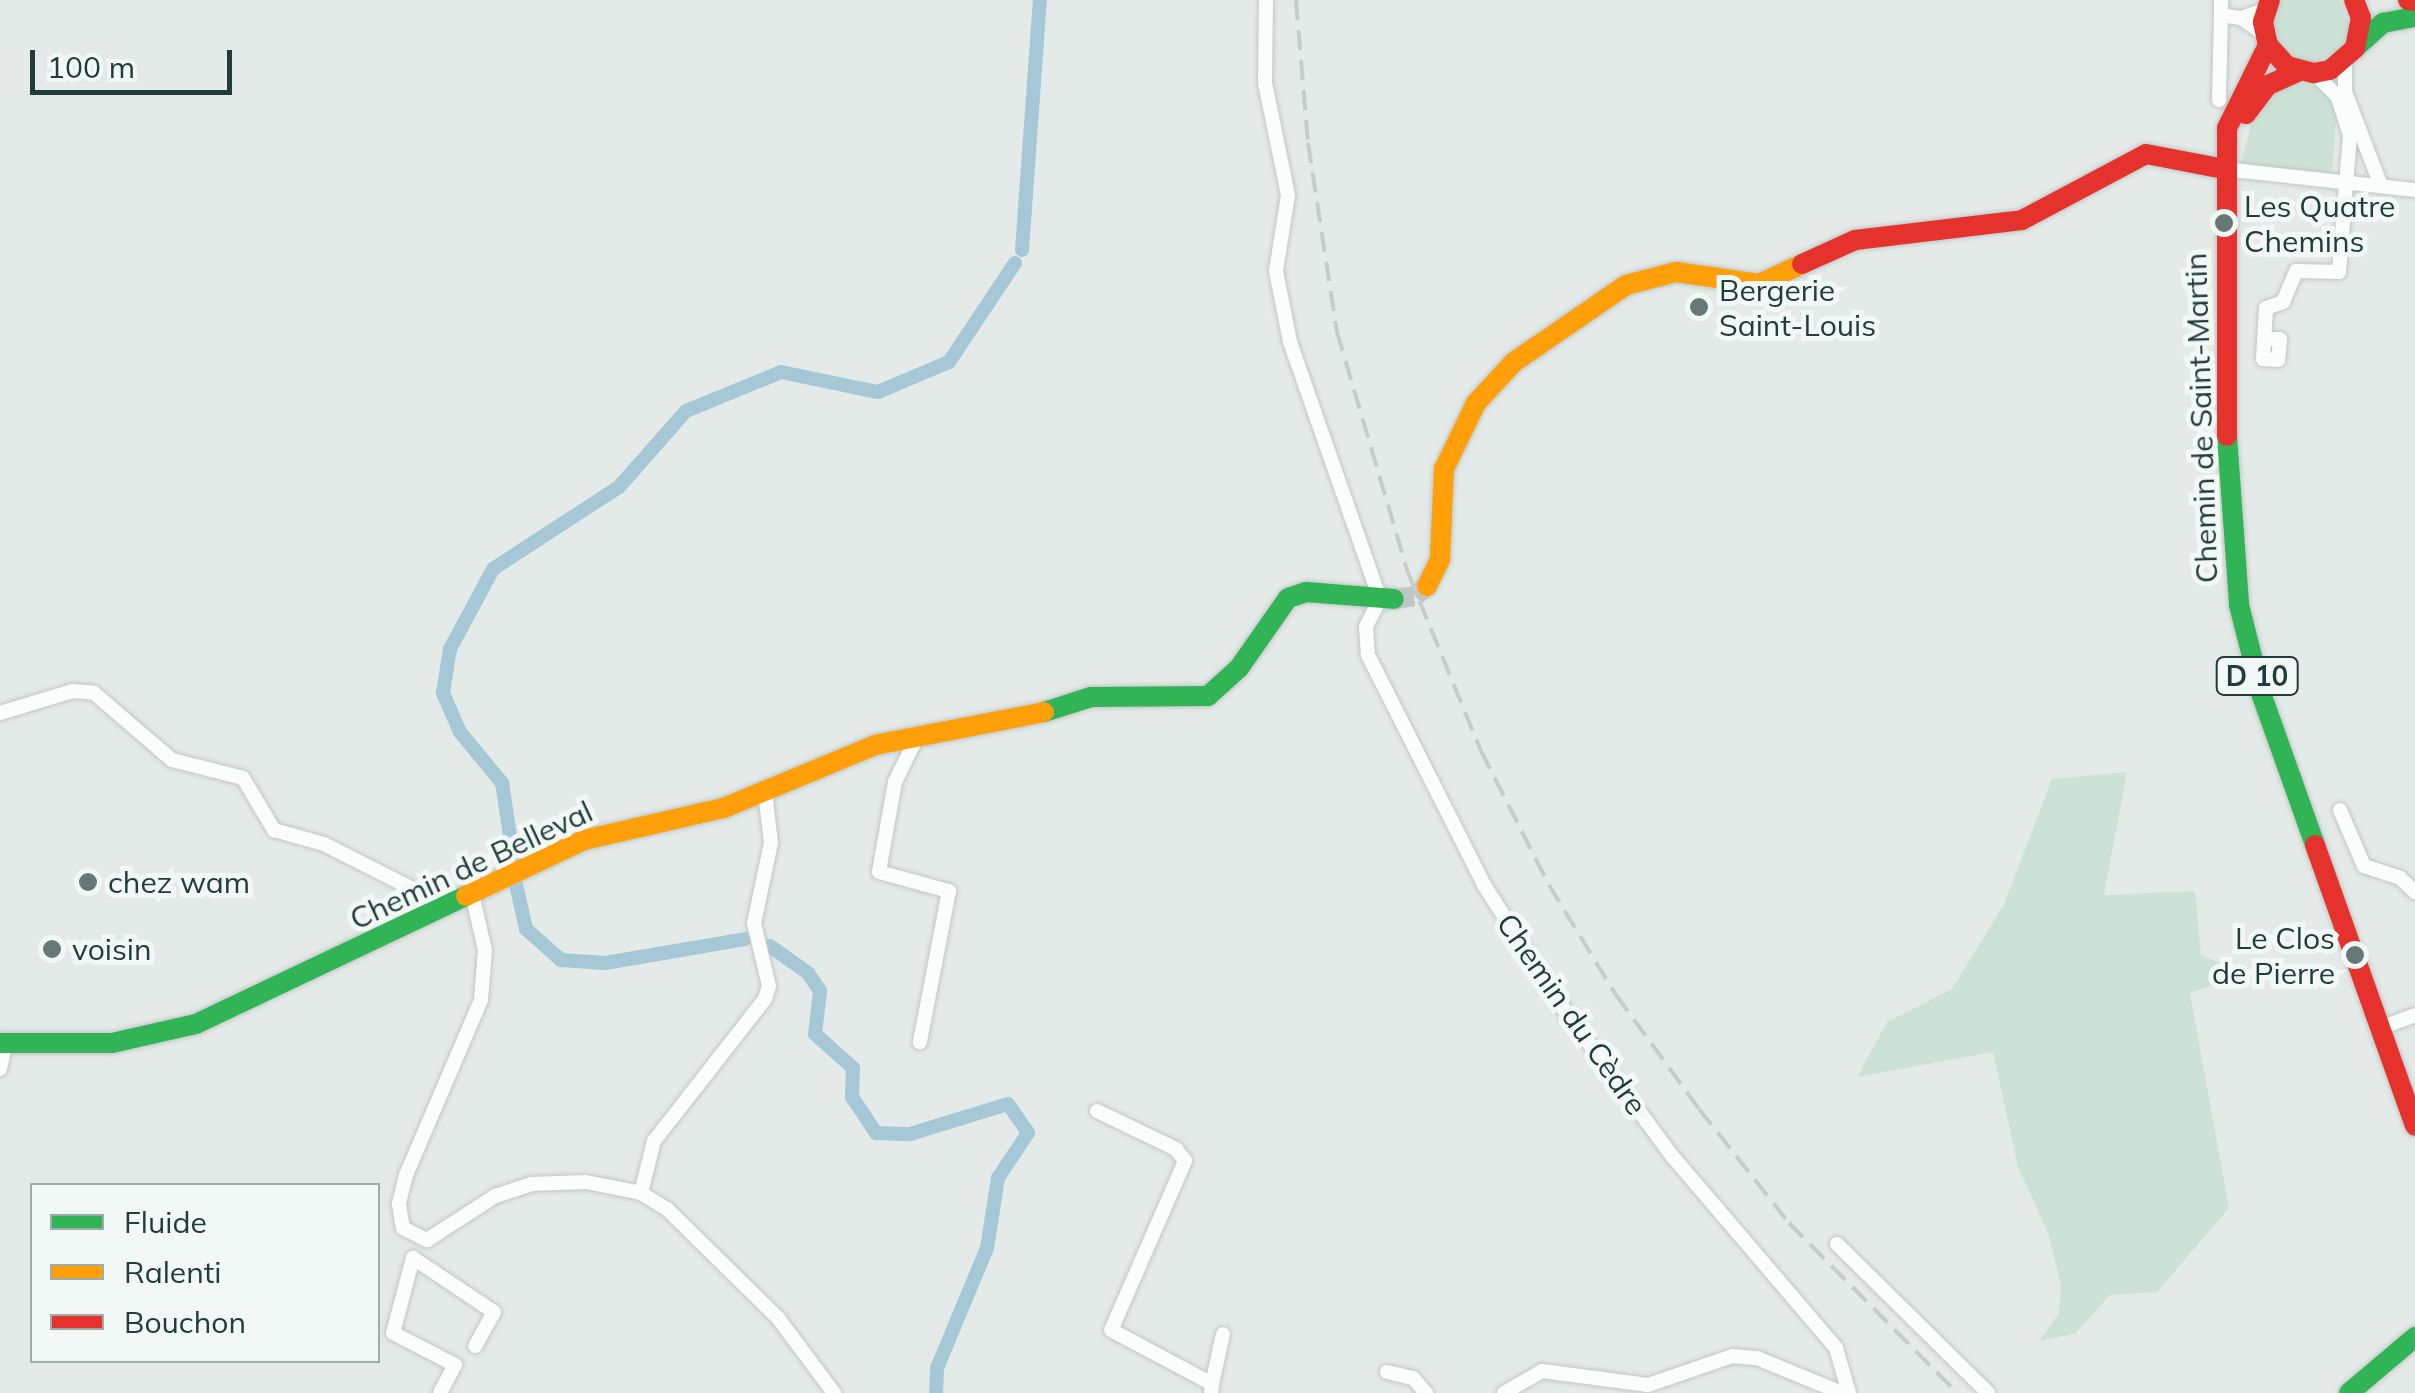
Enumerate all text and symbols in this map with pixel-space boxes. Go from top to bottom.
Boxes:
scale bar [35,30,238,92]
text: 100 m [47,48,135,86]
place label: Les Quatre Chemins [2244,188,2395,258]
marker: Les Quatre Chemins [2213,212,2235,234]
street label: Chemin de Saint-Martin [2177,252,2225,584]
place label: Bergerie Saint-Louis [1719,272,1876,342]
marker: Bergerie Saint-Louis [1688,296,1710,318]
road number: D 10 [2214,653,2300,699]
street label: Chemin de Belleval [344,793,598,937]
place label: chez wam [108,864,250,900]
marker: chez wam [77,871,99,893]
street label: Chemin du Cèdre [1489,907,1655,1121]
place label: Le Clos de Pierre [2212,920,2335,990]
place label: voisin [72,931,152,967]
marker: voisin [41,938,63,960]
marker: Le Clos de Pierre [2344,944,2366,966]
legend [30,1183,380,1363]
text: Fluide [124,1203,207,1241]
text: Ralenti [124,1253,221,1291]
text: Bouchon [124,1303,246,1341]

